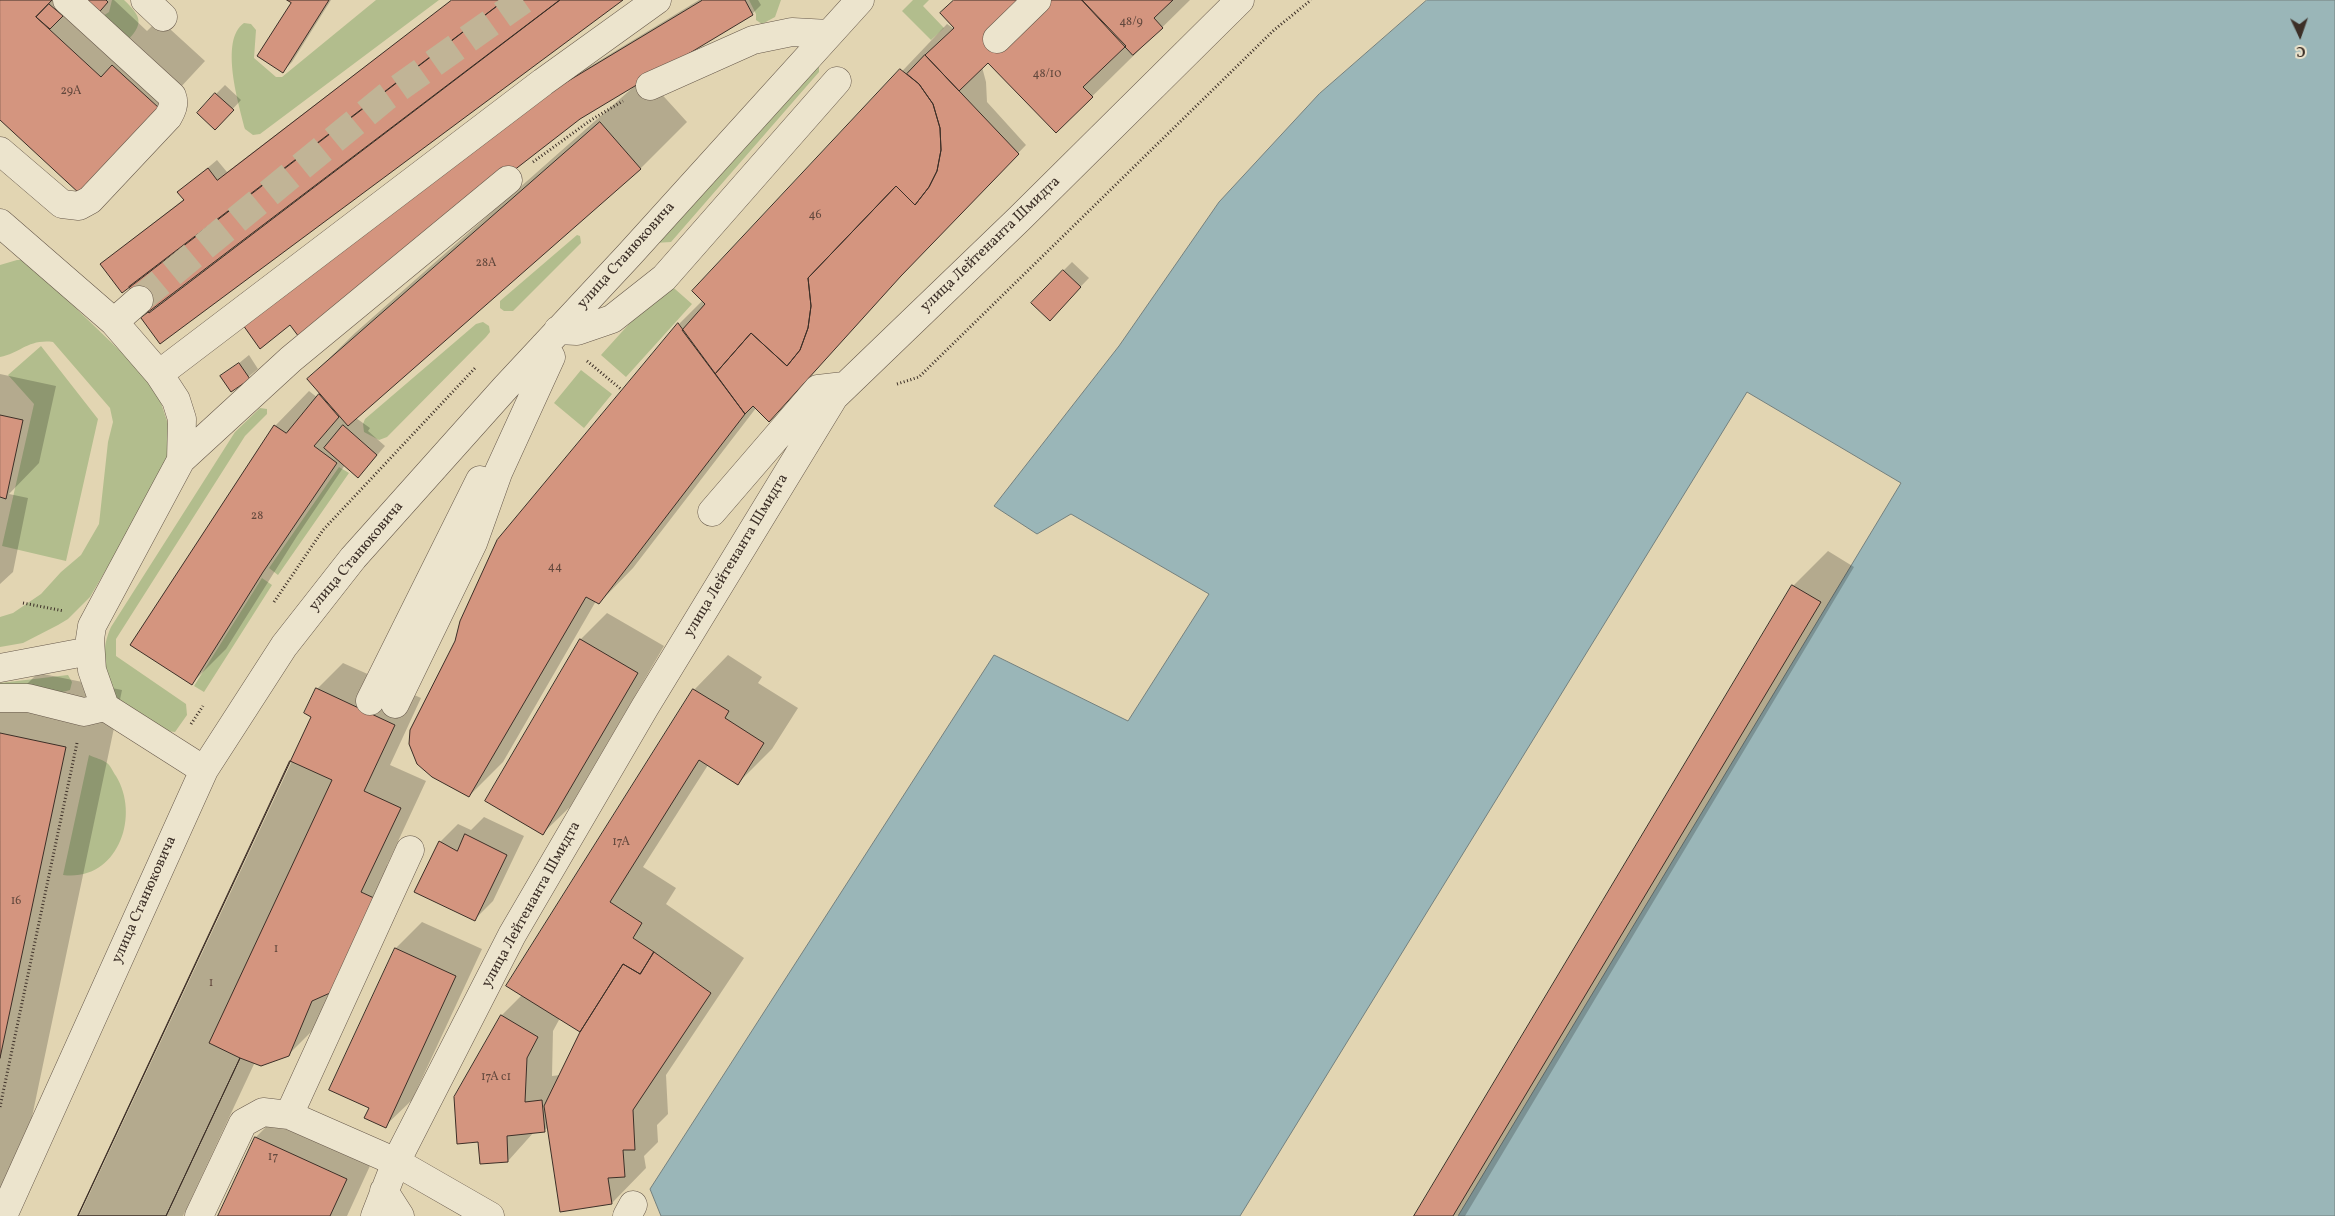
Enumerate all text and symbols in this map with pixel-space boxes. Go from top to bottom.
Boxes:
north arrow [2275,10,2325,60]
house number: 48/9 [1119,16,1143,30]
text: С [2296,41,2306,60]
house number: 48/10 [1033,68,1061,82]
house number: 29А [61,85,81,99]
street label: улица Лейтенанта Шмидта [917,173,1065,317]
street label: улица Станюковича [574,199,680,313]
house number: 46 [808,209,822,223]
house number: 28А [476,257,496,271]
street label: улица Лейтенанта Шмидта [681,471,793,641]
street label: улица Станюковича [306,499,408,615]
house number: 28 [251,510,263,524]
house number: 44 [548,561,562,575]
street label: улица Лейтенанта Шмидта [479,819,585,991]
street label: улица Станюковича [109,834,181,966]
house number: 17А [612,836,630,850]
house number: 16 [11,895,21,909]
house number: 1 [274,943,278,957]
house number: 1 [209,977,213,991]
house number: 17А с1 [481,1071,511,1085]
house number: 17 [268,1151,278,1165]

